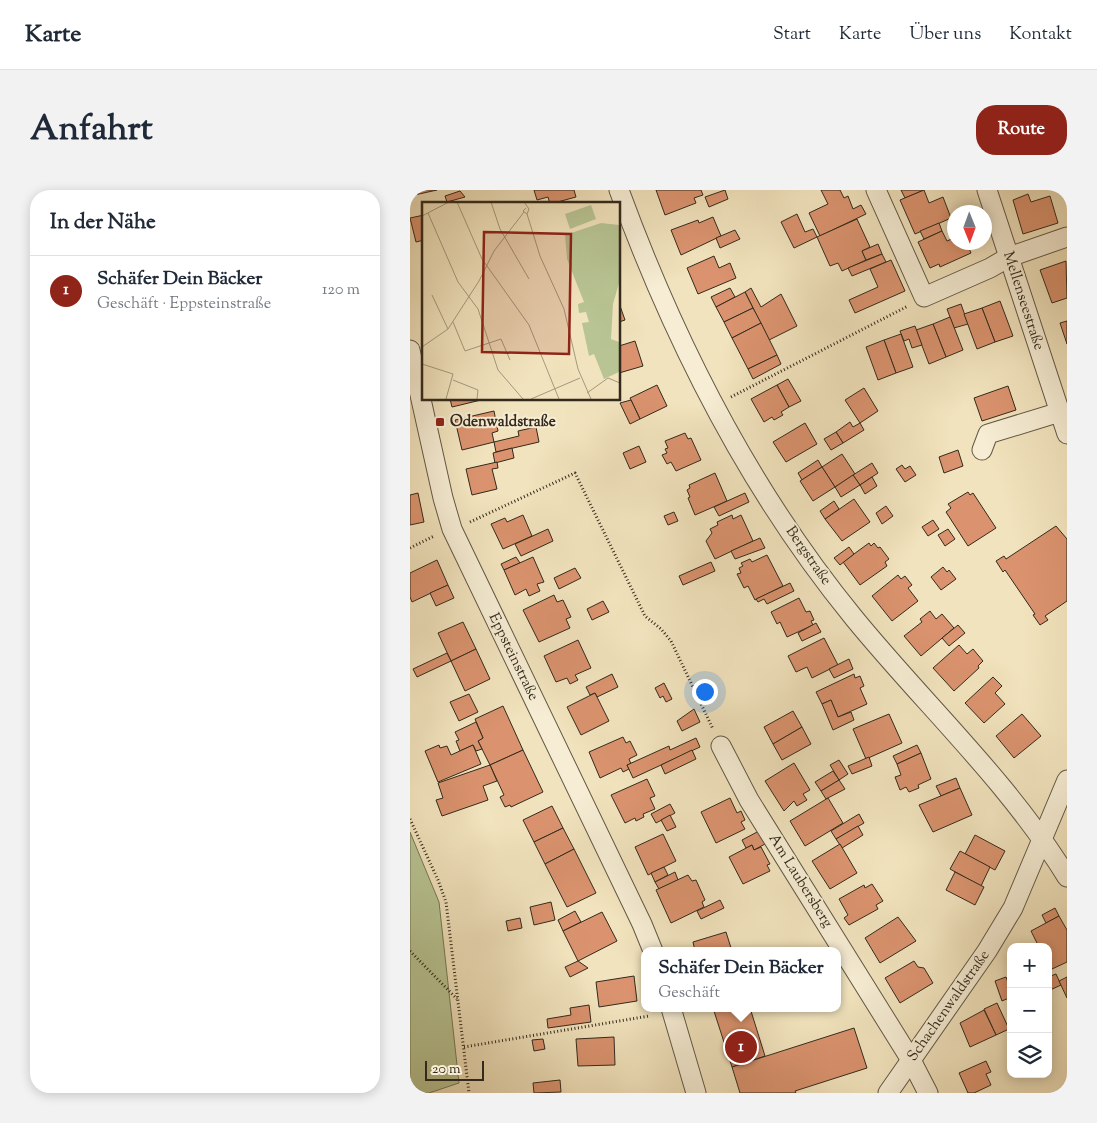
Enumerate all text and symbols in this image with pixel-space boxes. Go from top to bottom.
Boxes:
text: Karte [25,18,82,52]
text: Start [773,22,811,48]
text: Karte [839,22,881,48]
text: Über uns [909,22,981,48]
text: Kontakt [1009,22,1072,48]
text: Anfahrt [30,105,153,156]
button: Route [976,105,1067,155]
inset map [422,202,620,400]
north arrow [947,205,992,250]
text: In der Nähe [50,208,156,238]
street label: Mellenseestraße [997,249,1049,353]
text: Schäfer Dein Bäcker [97,266,262,293]
text: 1 [63,279,69,302]
text: 120 m [322,279,360,302]
text: Geschäft · Eppsteinstraße [97,293,271,316]
place label: Odenwaldstraße [450,412,556,433]
marker: Odenwaldstraße [434,416,446,428]
street label: Bergstraße [780,522,836,590]
street label: Eppsteinstraße [483,610,543,704]
your location [692,679,718,705]
street label: Am Laubersberg [763,830,837,932]
map controls [1007,943,1052,1078]
button: + [1007,943,1052,988]
street label: Schachenwaldstraße [903,946,995,1066]
popup [641,947,841,1012]
text: Schäfer Dein Bäcker [658,955,824,982]
text: Geschäft [658,982,720,1005]
button: − [1007,988,1052,1033]
pin: 1 [725,1028,757,1066]
button: layers [1007,1033,1052,1078]
scale bar [425,1058,484,1081]
text: 20 m [432,1060,461,1080]

